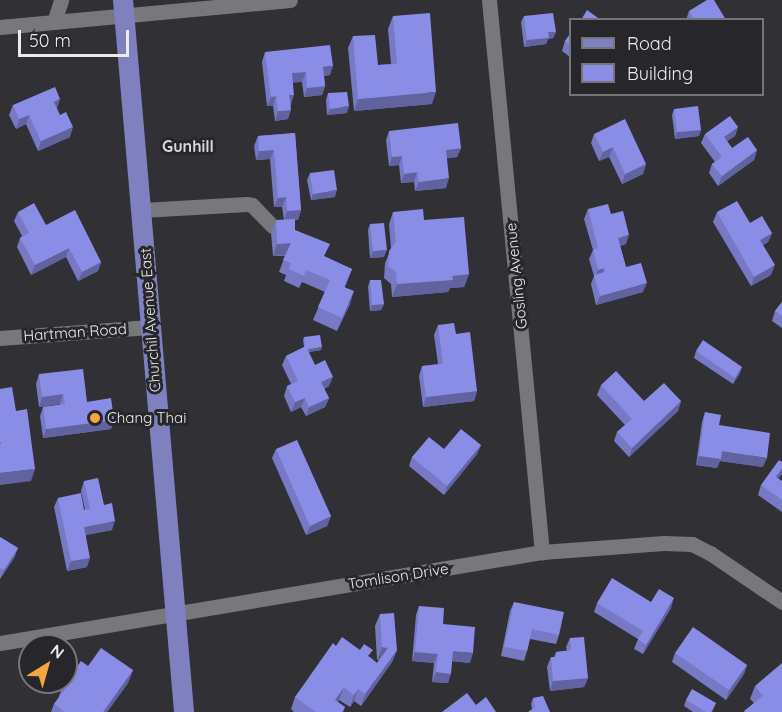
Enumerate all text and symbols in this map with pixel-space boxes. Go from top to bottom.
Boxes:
scale bar [21,18,132,56]
legend [569,18,764,96]
text: 50 m [29,29,71,52]
text: Road [627,32,672,55]
text: Building [627,62,693,85]
district label: Gunhill [162,136,214,156]
street label: Gosling Avenue [501,222,531,330]
street label: Churchil Avenue East [136,247,164,393]
street label: Hartman Road [23,319,127,345]
place label: Chang Thai [107,409,186,427]
marker: Chang Thai [88,411,102,425]
street label: Tomlison Drive [346,559,450,593]
north arrow [18,634,78,694]
text: N [47,640,68,663]

